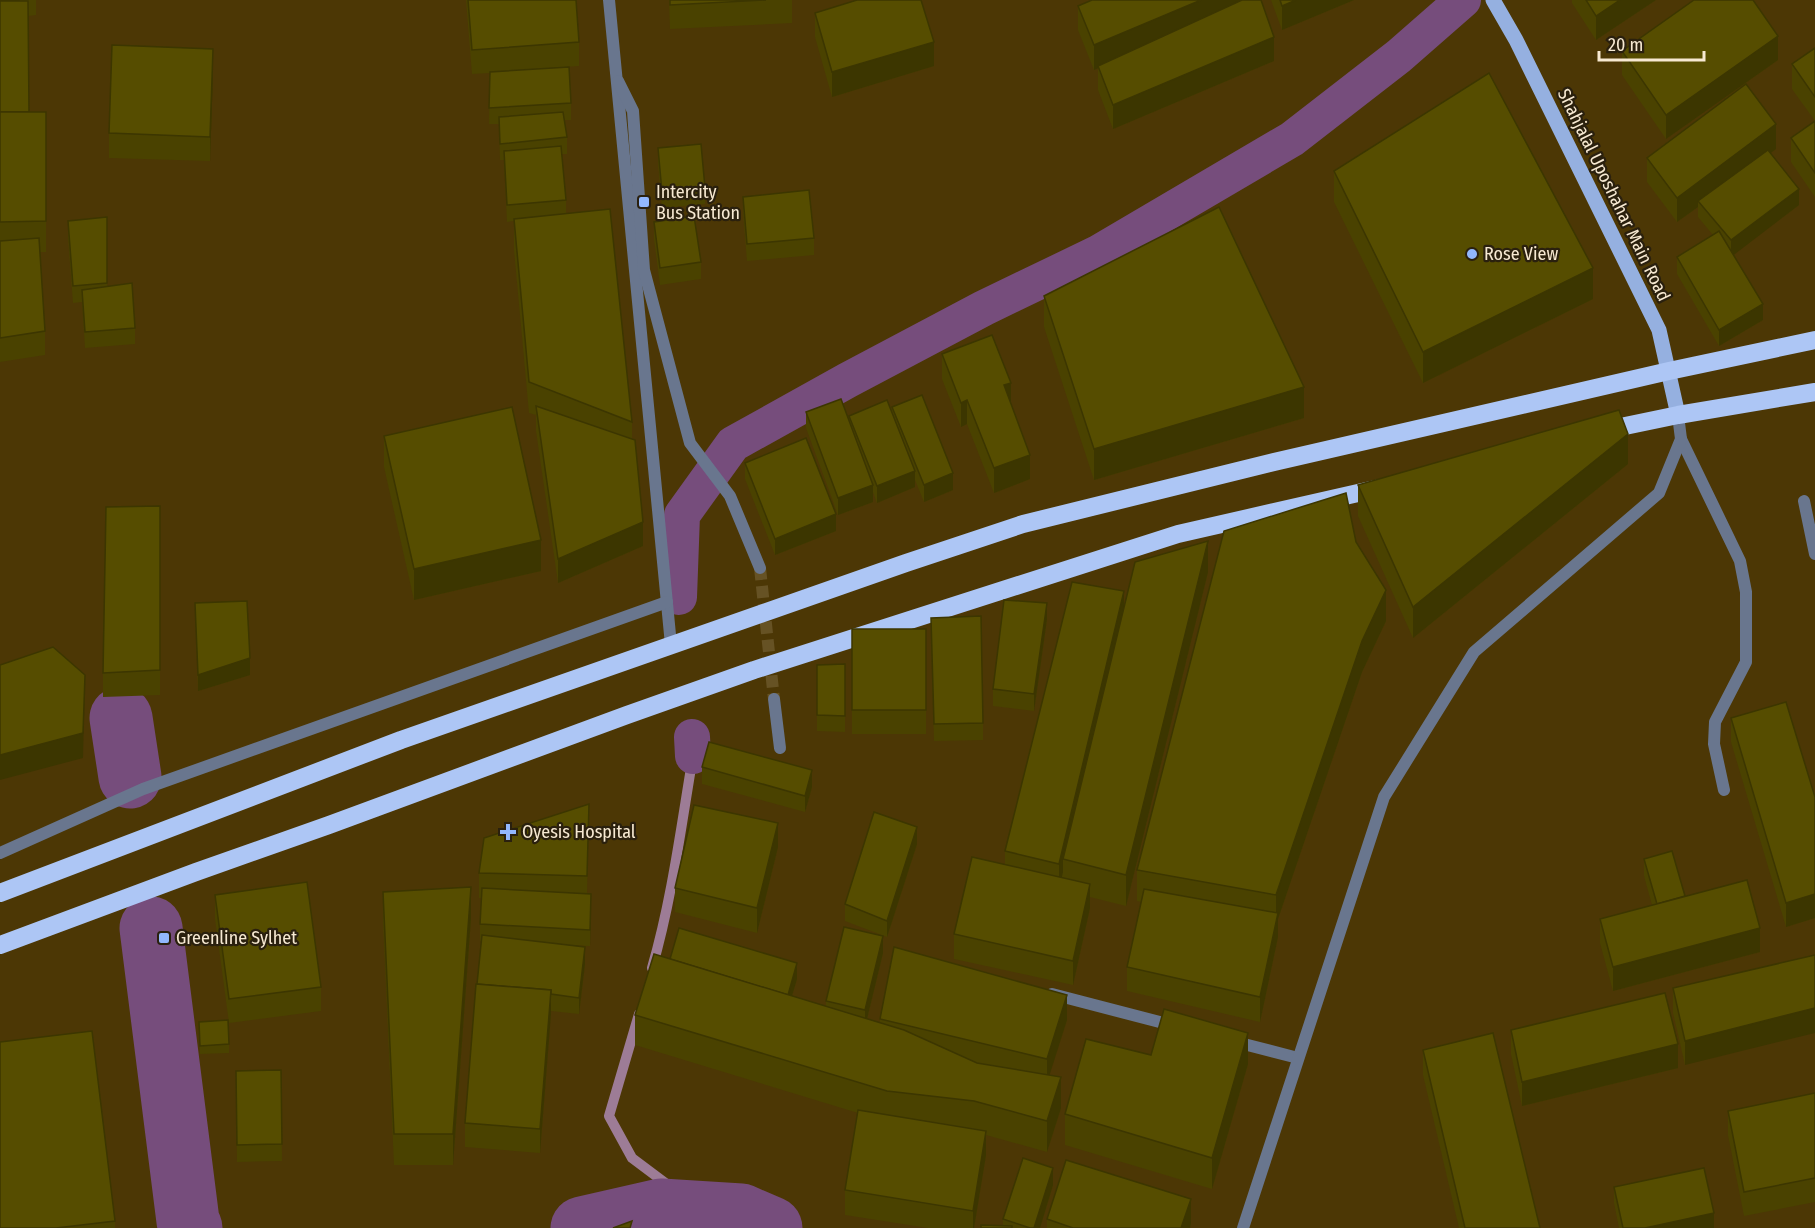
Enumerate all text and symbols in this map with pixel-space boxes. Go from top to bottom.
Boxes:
scale bar [1599,24,1704,62]
text: 20 m [1608,34,1643,56]
street label: Shahjalal Uposhahar Main Road [1553,85,1675,305]
place label: Intercity Bus Station [656,181,740,224]
marker: Intercity Bus Station [637,195,651,209]
place label: Rose View [1484,243,1558,265]
marker: Rose View [1465,247,1479,261]
place label: Oyesis Hospital [522,821,636,843]
marker: Oyesis Hospital [499,823,517,841]
place label: Greenline Sylhet [176,927,297,949]
marker: Greenline Sylhet [157,931,171,945]

